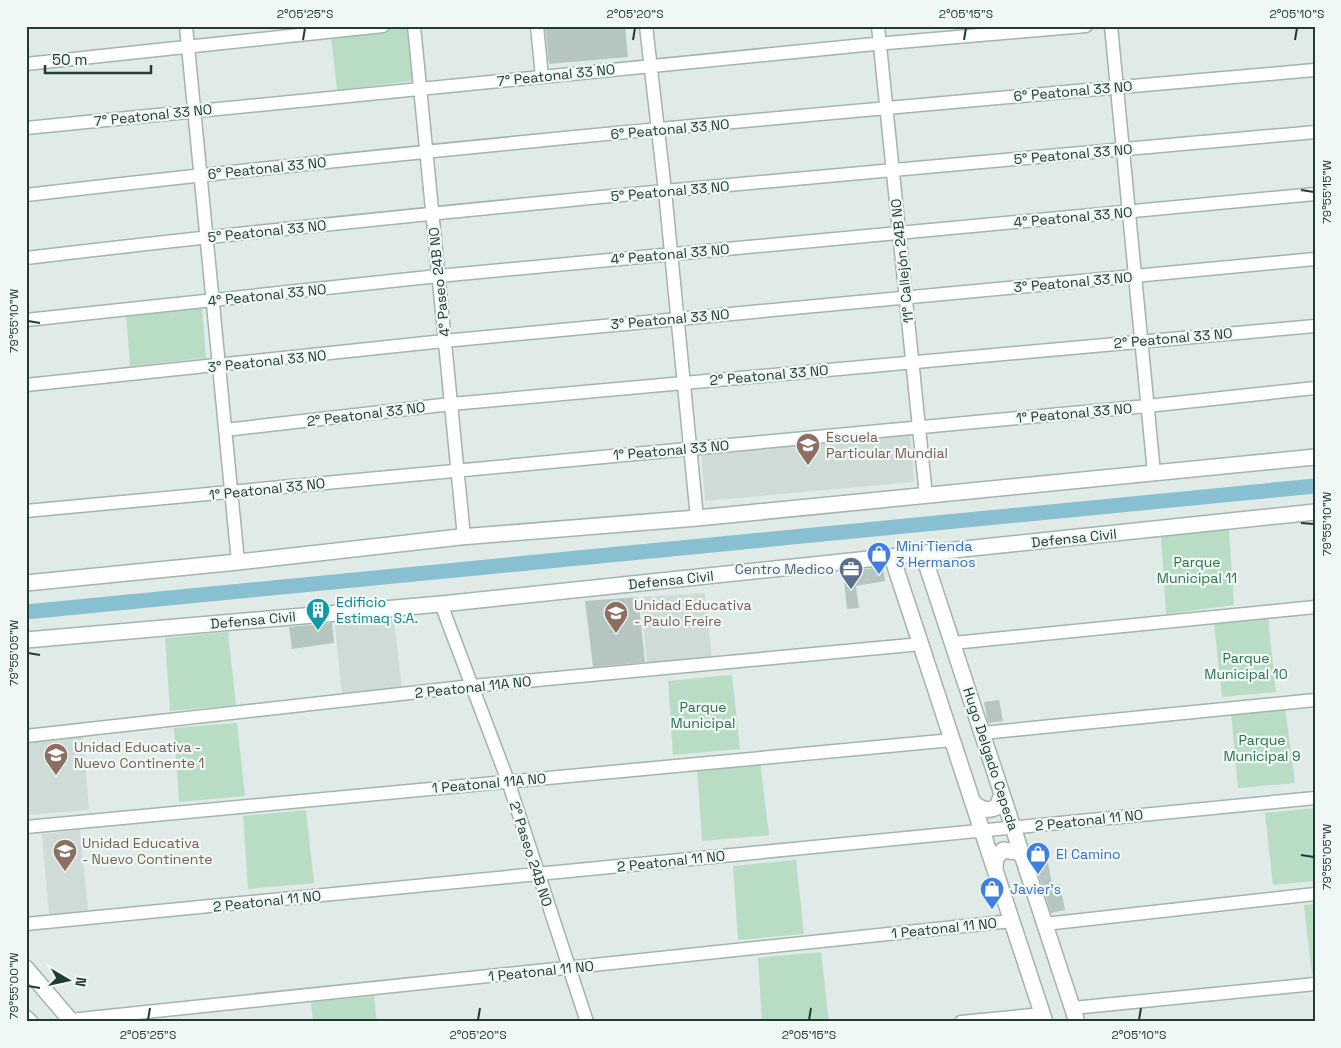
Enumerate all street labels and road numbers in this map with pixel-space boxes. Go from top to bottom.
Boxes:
street label: 7° Peatonal 33 NO [496,60,616,90]
street label: 6° Peatonal 33 NO [1013,77,1133,105]
street label: 7° Peatonal 33 NO [93,100,213,130]
street label: 6° Peatonal 33 NO [610,115,730,143]
street label: 5° Peatonal 33 NO [1013,140,1133,168]
street label: 6° Peatonal 33 NO [207,153,327,183]
street label: 5° Peatonal 33 NO [610,177,730,205]
street label: 11° Callejón 24B NO [886,198,918,324]
street label: 4° Peatonal 33 NO [1013,203,1133,231]
street label: 5° Peatonal 33 NO [207,216,327,246]
street label: 4° Paseo 24B NO [424,226,454,338]
street label: 4° Peatonal 33 NO [610,240,730,268]
street label: 3° Peatonal 33 NO [1013,268,1133,296]
street label: 4° Peatonal 33 NO [207,280,327,310]
street label: 3° Peatonal 33 NO [610,305,730,333]
street label: 2° Peatonal 33 NO [1113,324,1233,352]
street label: 3° Peatonal 33 NO [207,346,327,376]
street label: 2° Peatonal 33 NO [709,361,829,389]
street label: 2° Peatonal 33 NO [306,398,426,430]
street label: 1° Peatonal 33 NO [1015,399,1133,427]
street label: 1° Peatonal 33 NO [612,436,730,464]
street label: 1° Peatonal 33 NO [208,474,326,504]
street label: Defensa Civil [1030,525,1118,551]
street label: Defensa Civil [627,567,715,593]
street label: Defensa Civil [209,607,297,633]
street label: 2 Peatonal 11A NO [414,672,532,702]
street label: Hugo Delgado Cepeda [959,685,1023,833]
street label: 1 Peatonal 11A NO [431,769,547,797]
street label: 2° Paseo 24B NO [505,799,557,909]
street label: 2 Peatonal 11 NO [1034,805,1144,835]
street label: 2 Peatonal 11 NO [616,846,726,876]
street label: 2 Peatonal 11 NO [212,886,322,916]
street label: 1 Peatonal 11 NO [890,914,998,942]
street label: 1 Peatonal 11 NO [487,957,595,985]

